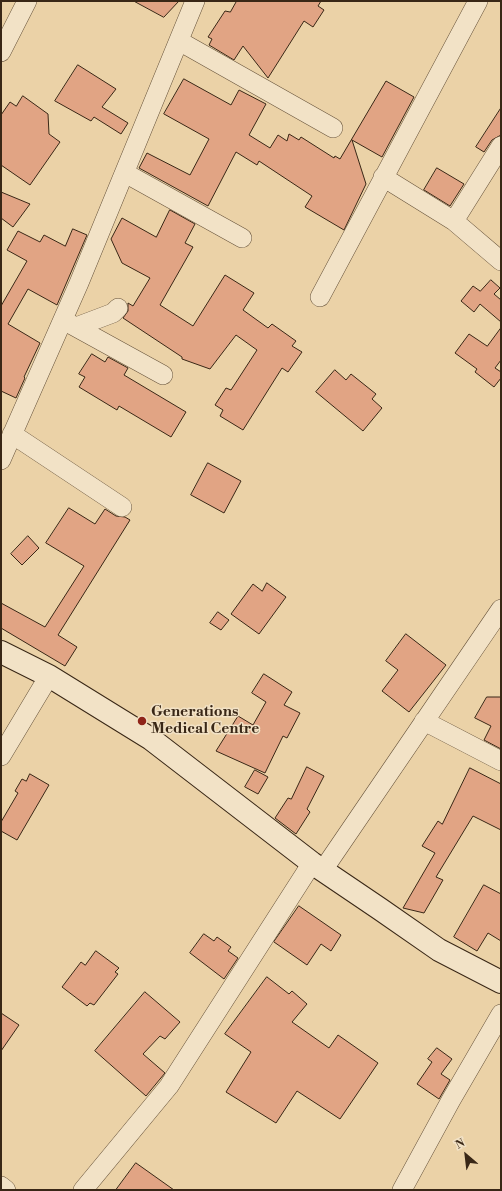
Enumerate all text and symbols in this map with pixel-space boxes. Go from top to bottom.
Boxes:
place label: Generations Medical Centre [151,703,259,738]
marker: Generations Medical Centre [136,715,148,727]
north arrow [446,1135,486,1175]
text: N [453,1136,467,1153]

